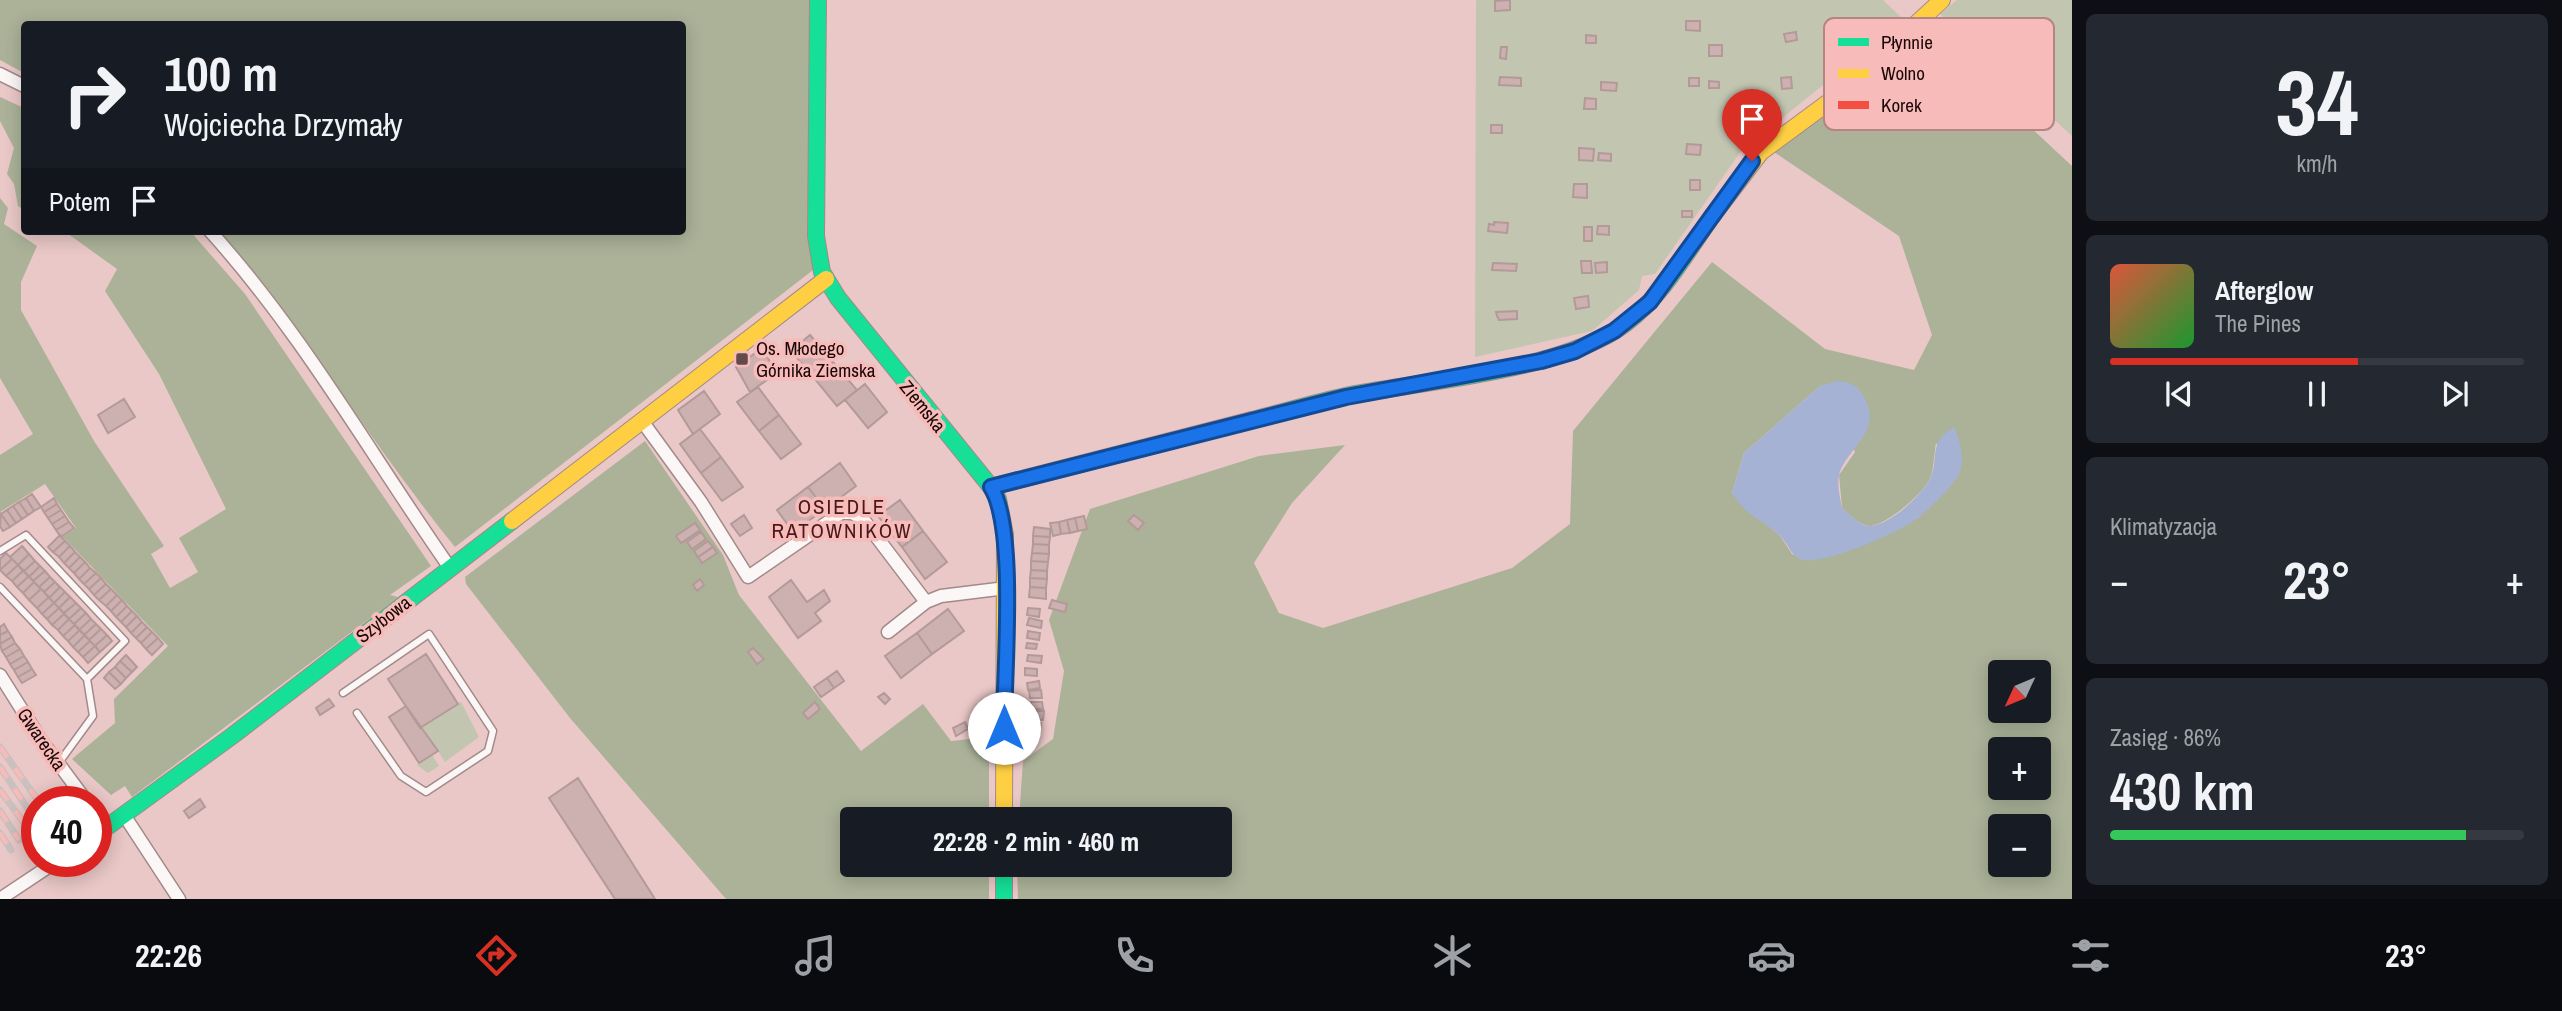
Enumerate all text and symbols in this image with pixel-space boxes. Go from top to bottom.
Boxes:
legend [1824,18,2054,130]
text: Płynnie [1881,29,1933,55]
text: 100 m [164,40,278,106]
text: 34 [2276,41,2359,163]
icon: right [49,49,140,140]
text: Wolno [1881,60,1925,86]
pin [1722,89,1782,161]
text: Korek [1881,92,1922,118]
icon: arrive [1733,100,1771,138]
text: Wojciecha Drzymały [164,103,403,146]
text: km/h [2297,148,2337,179]
icon: arrive [125,182,163,220]
text: Potem [49,184,111,219]
text: Afterglow [2215,273,2313,308]
text: The Pines [2215,308,2301,339]
place label: Os. Młodego Górnika Ziemska [756,335,876,383]
marker: Os. Młodego Górnika Ziemska [734,351,750,367]
street label: Ziemska [894,375,952,438]
icon: previous [2160,375,2198,413]
icon: pause [2298,375,2336,413]
icon: next [2436,375,2474,413]
district label: OSIEDLE RATOWNIKÓW [772,492,912,545]
text: Klimatyzacja [2110,511,2217,542]
text: 23° [2283,545,2351,615]
text: − [2110,555,2128,606]
text: + [2506,555,2524,606]
street label: Szybowa [350,589,416,649]
north arrow [1988,660,2051,723]
map controls [1988,660,2051,877]
position arrow [967,691,1041,765]
street label: Gwarecka [12,703,73,776]
text: Zasięg · 86% [2110,722,2221,753]
button: + [1988,737,2051,800]
text: 430 km [2110,756,2255,826]
speed limit sign: 40 [21,786,112,877]
button: − [1988,814,2051,877]
text: 22:28 · 2 min · 460 m [933,824,1139,859]
icon: directions [472,931,521,980]
icon: music [791,931,840,980]
icon: phone [1110,931,1159,980]
icon: climate [1428,931,1477,980]
icon: car [1747,931,1796,980]
icon: filters [2066,931,2115,980]
text: 22:26 [135,934,202,977]
text: 23° [2385,934,2427,977]

